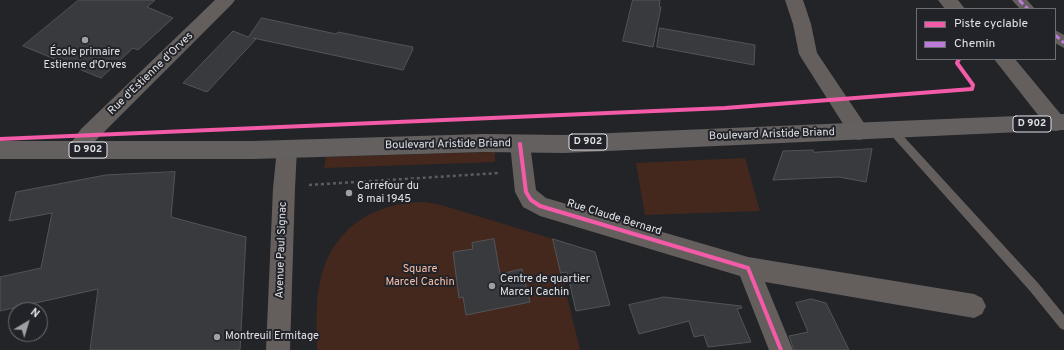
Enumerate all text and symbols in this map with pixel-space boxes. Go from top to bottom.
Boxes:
legend [916,8,1056,60]
text: Piste cyclable [954,16,1028,32]
street label: Rue d'Estienne d'Orves [106,30,196,118]
marker: École primaire Estienne d'Orves [80,35,90,45]
text: Chemin [954,36,995,52]
place label: École primaire Estienne d'Orves [44,46,126,72]
road number: D 902 [1013,116,1051,132]
street label: Boulevard Aristide Briand [709,126,835,144]
road number: D 902 [569,134,607,150]
street label: Boulevard Aristide Briand [385,137,511,153]
road number: D 902 [69,142,107,158]
place label: Carrefour du 8 mai 1945 [357,180,419,206]
marker: Carrefour du 8 mai 1945 [344,188,354,198]
street label: Rue Claude Bernard [565,197,663,239]
street label: Avenue Paul Signac [274,201,290,299]
park label: Square Marcel Cachin [385,263,455,289]
place label: Centre de quartier Marcel Cachin [500,273,590,299]
marker: Centre de quartier Marcel Cachin [487,281,497,291]
north arrow [8,302,48,342]
text: N [27,305,42,321]
place label: Montreuil Ermitage [225,330,319,344]
marker: Montreuil Ermitage [212,332,222,342]

